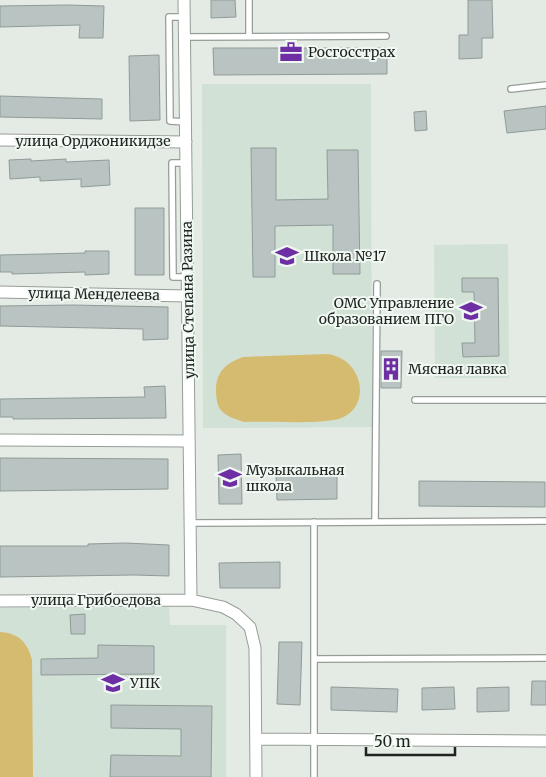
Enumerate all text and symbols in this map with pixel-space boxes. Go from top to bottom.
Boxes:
office icon: Росгосстрах [278,39,304,65]
place label: Росгосстрах [308,43,396,61]
street label: улица Орджоникидзе [16,132,170,150]
street label: улица Степана Разина [178,220,198,379]
school or university icon: Школа №17 [274,243,300,269]
place label: Школа №17 [304,247,386,265]
street label: улица Менделеева [28,284,161,304]
place label: ОМС Управление образованием ПГО [319,294,454,328]
school or university icon: ОМС Управление образованием ПГО [458,298,484,324]
building icon: Мясная лавка [378,356,404,382]
place label: Мясная лавка [408,360,507,378]
place label: Музыкальная школа [246,461,345,495]
school or university icon: Музыкальная школа [217,465,243,491]
street label: улица Грибоедова [31,591,162,609]
school or university icon: УПК [100,670,126,696]
place label: УПК [129,674,160,692]
scale bar [366,724,455,756]
text: 50 m [374,732,411,751]

